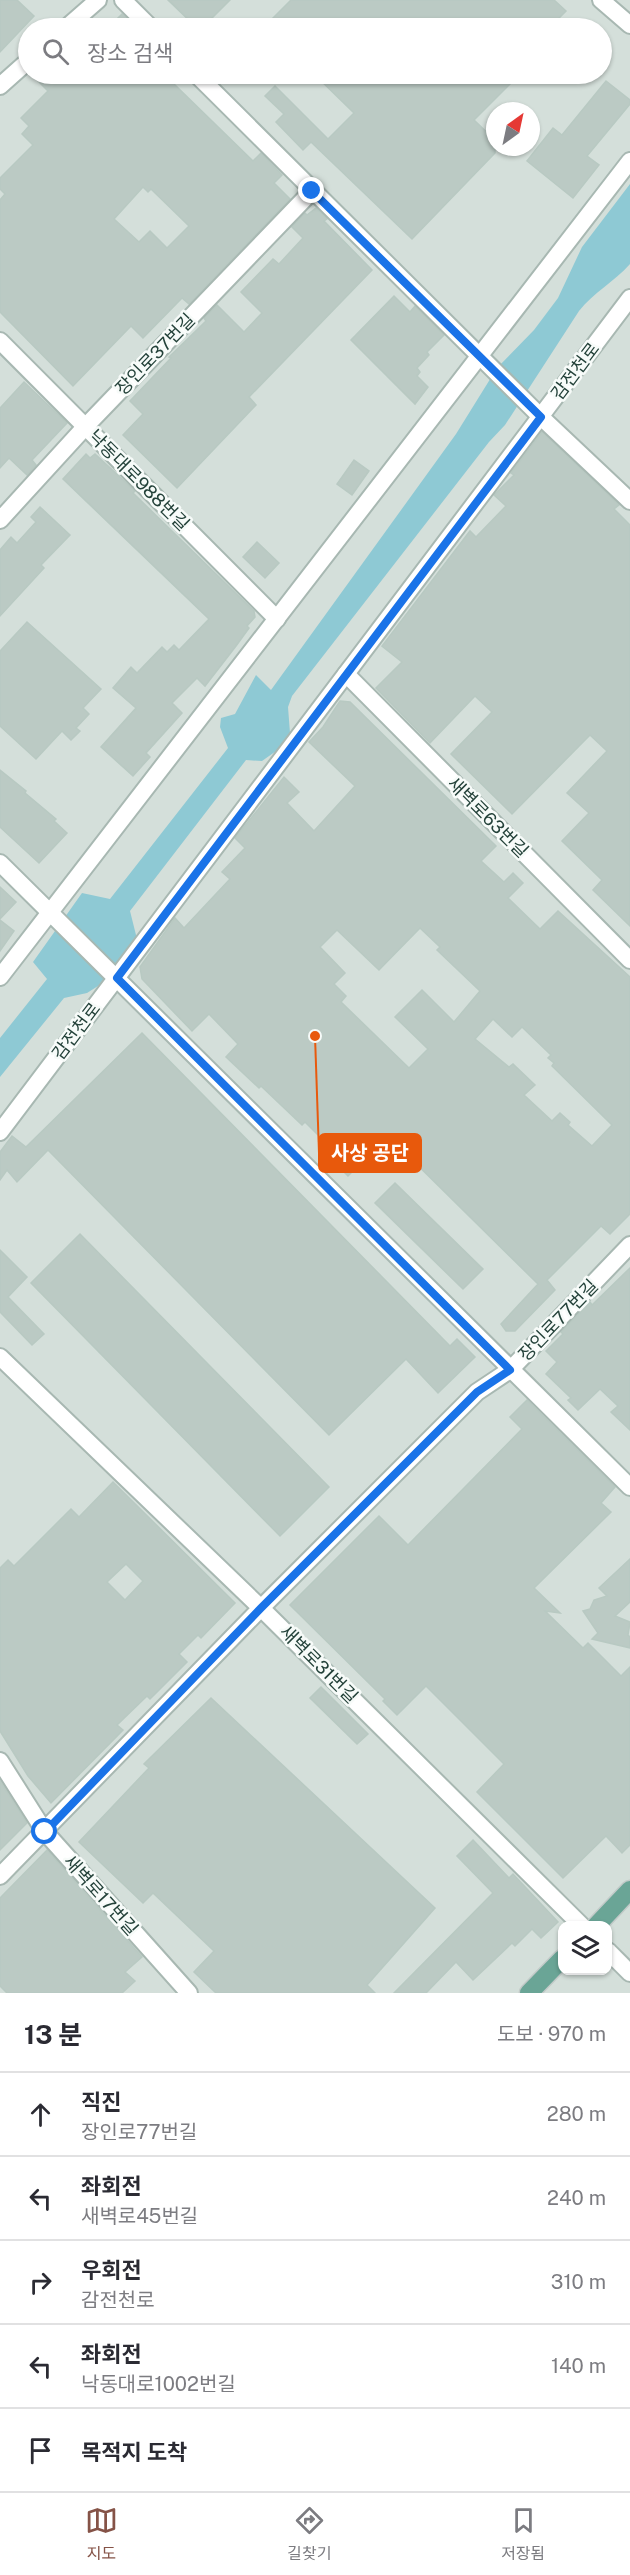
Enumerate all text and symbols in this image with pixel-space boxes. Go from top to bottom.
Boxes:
search box [18,18,612,84]
icon: search [39,35,72,68]
text: 장소 검색 [87,40,173,66]
north arrow [486,102,540,156]
route end [298,177,324,203]
street label: 장인로37번길 [111,309,199,399]
street label: 감전천로 [547,338,603,404]
street label: 낙동대로988번길 [84,425,194,535]
street label: 새벽로63번길 [443,772,533,862]
street label: 감전천로 [48,998,104,1064]
callout: 사상 공단 [319,1134,421,1172]
text: 사상 공단 [331,1141,409,1165]
street label: 장인로77번길 [514,1275,602,1365]
street label: 새벽로31번길 [276,1621,362,1707]
route start [31,1818,57,1844]
street label: 새벽로17번길 [59,1850,143,1940]
map controls [558,1921,612,1975]
button: layers [558,1921,612,1975]
text: 13 분 [24,2019,82,2050]
text: 도보 · 970 m [497,2022,606,2046]
text: 직진 [81,2089,121,2115]
icon: ahead [24,2098,57,2131]
text: 280 m [547,2102,606,2126]
text: 장인로77번길 [81,2120,197,2144]
text: 좌회전 [81,2173,142,2199]
icon: left [24,2182,57,2215]
text: 240 m [547,2186,606,2210]
text: 새벽로45번길 [81,2204,198,2228]
text: 우회전 [81,2257,142,2283]
icon: right [24,2266,57,2299]
text: 310 m [551,2270,606,2294]
text: 감전천로 [81,2288,155,2312]
text: 좌회전 [81,2341,142,2367]
icon: left [24,2350,57,2383]
text: 140 m [551,2354,606,2378]
text: 낙동대로1002번길 [81,2372,236,2396]
icon: arrive [24,2434,57,2467]
text: 목적지 도착 [81,2439,187,2465]
tab: 지도 [85,2504,118,2564]
tab: 길찾기 [287,2504,331,2564]
tab: 저장됨 [501,2504,545,2564]

